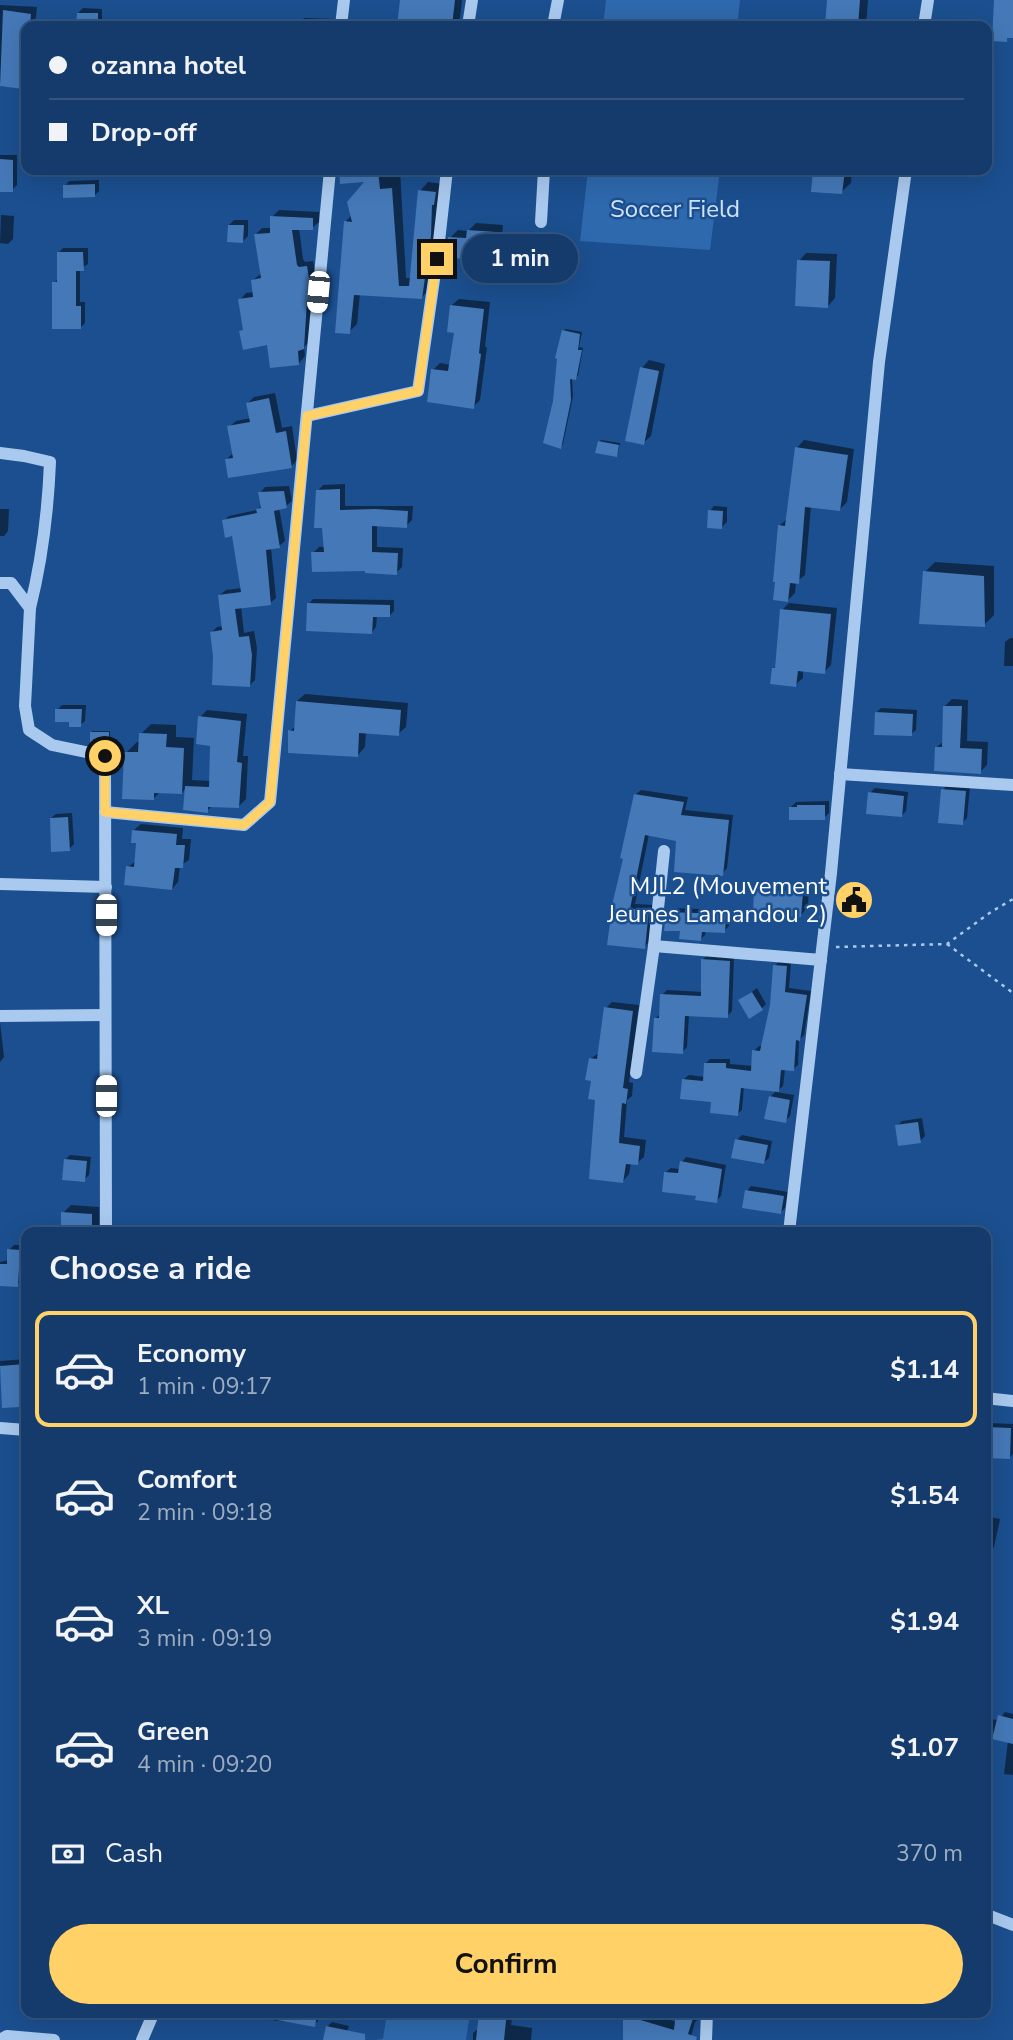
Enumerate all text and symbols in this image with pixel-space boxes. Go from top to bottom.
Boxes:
text: ozanna hotel [91,48,246,83]
text: Drop-off [91,115,197,150]
park label: Soccer Field [610,193,740,225]
callout: 1 min [462,234,577,284]
route end [421,243,453,275]
text: 1 min [490,243,550,274]
car [306,270,331,314]
route start [89,740,121,772]
place label: MJL2 (Mouvement Jeunes Lamandou 2) [606,870,828,930]
public building icon: MJL2 (Mouvement Jeunes Lamandou 2) [833,879,875,921]
car [96,894,117,936]
car [96,1075,117,1117]
text: Choose a ride [49,1247,251,1290]
text: Economy [137,1336,246,1371]
icon: car [53,1338,116,1401]
text: $1.14 [890,1352,959,1387]
text: 1 min · 09:17 [137,1371,272,1402]
text: Comfort [137,1462,237,1497]
icon: car [53,1464,116,1527]
text: $1.54 [890,1478,959,1513]
text: 2 min · 09:18 [137,1497,272,1528]
text: XL [137,1588,169,1623]
icon: car [53,1590,116,1653]
text: $1.94 [890,1604,959,1639]
text: 3 min · 09:19 [137,1623,272,1654]
text: Green [137,1714,210,1749]
icon: car [53,1716,116,1779]
text: $1.07 [890,1730,959,1765]
text: 4 min · 09:20 [137,1749,272,1780]
icon: cash [49,1835,87,1873]
text: Cash [105,1836,163,1871]
text: 370 m [896,1838,963,1869]
button: Confirm [49,1924,963,2004]

